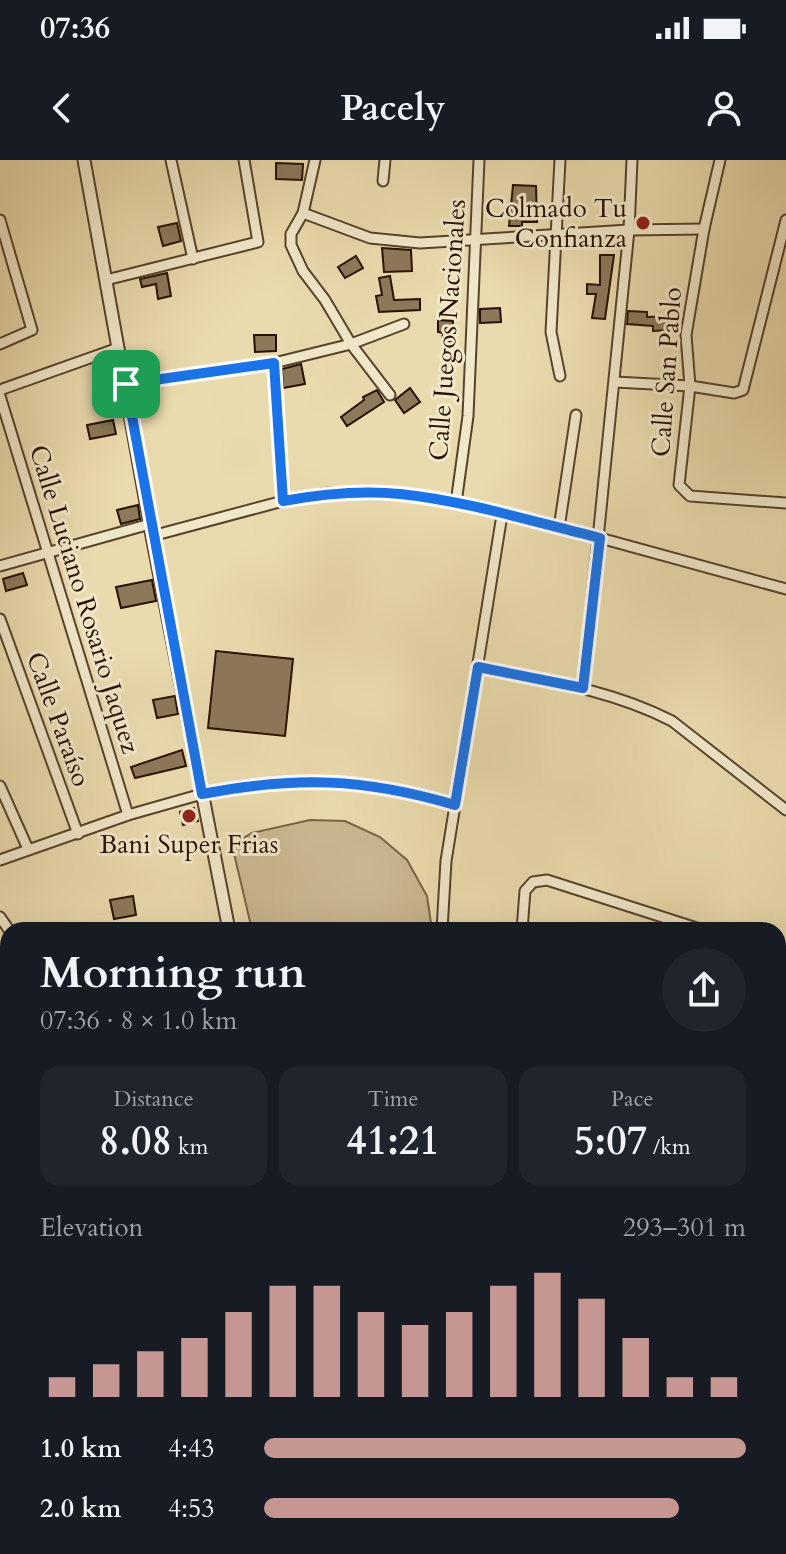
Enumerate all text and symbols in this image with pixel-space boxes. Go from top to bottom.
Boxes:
text: 07:36 [40,8,110,49]
text: Pacely [340,84,446,133]
icon: back [40,86,84,130]
icon: person [702,86,746,130]
place label: Colmado Tu Confianza [485,191,627,256]
street label: Calle Juegos Nacionales [421,198,474,462]
marker: Colmado Tu Confianza [634,214,652,232]
street label: Calle San Pablo [643,286,690,458]
pin [92,350,160,418]
icon: arrive [104,362,148,406]
street label: Calle Luciano Rosario Jaquez [21,441,148,758]
street label: Calle Paraíso [18,647,99,791]
marker: Bani Super Frias [180,807,198,825]
place label: Bani Super Frias [100,827,278,862]
text: Morning run [40,943,306,1003]
button: share [662,948,746,1032]
text: 07:36 · 8 × 1.0 km [40,1003,237,1038]
text: Distance [113,1084,194,1114]
text: Time [368,1084,418,1114]
text: Pace [611,1084,654,1114]
text: 8.08 [99,1114,172,1169]
text: 41:21 [346,1114,440,1169]
text: 5:07 [574,1114,647,1169]
text: km [172,1132,208,1162]
text: /km [647,1132,691,1162]
text: Elevation [40,1210,143,1245]
text: 293–301 m [623,1210,746,1245]
text: 1.0 km [40,1431,121,1466]
text: 4:43 [168,1431,215,1466]
text: 2.0 km [40,1491,121,1526]
text: 4:53 [168,1491,215,1526]

